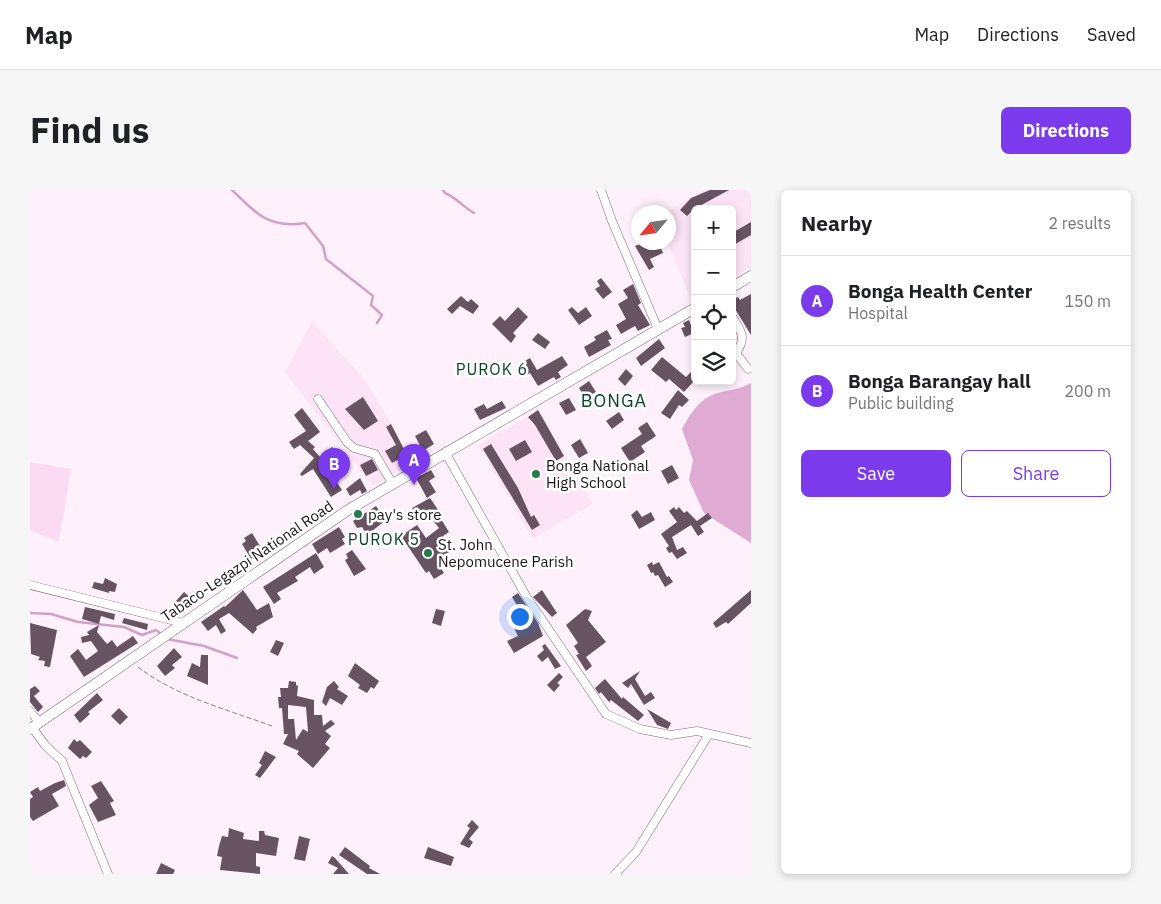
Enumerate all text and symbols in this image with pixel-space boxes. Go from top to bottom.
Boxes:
text: Map [25,19,73,51]
text: Map [914,23,949,46]
text: Directions [977,23,1059,46]
text: Saved [1087,23,1136,46]
text: Find us [30,107,149,153]
button: Directions [1001,107,1131,154]
north arrow [631,205,676,250]
map controls [691,205,736,385]
button: + [691,205,736,250]
text: Nearby [801,209,872,237]
text: 2 results [1048,213,1111,233]
button: − [691,250,736,295]
text: Bonga Health Center [848,279,1032,303]
text: A [812,291,822,311]
text: 150 m [1064,291,1111,311]
button: locate [691,295,736,340]
text: Hospital [848,303,908,323]
button: layers [691,340,736,385]
district label: PUROK 6 [456,359,528,379]
text: Bonga Barangay hall [848,369,1031,393]
text: B [812,381,822,401]
text: 200 m [1064,381,1111,401]
district label: BONGA [581,389,647,412]
text: Public building [848,393,954,413]
pin: A [398,444,430,485]
pin: B [318,448,350,489]
button: Save [801,450,951,497]
button: Share [961,450,1111,497]
place label: Bonga National High School [546,456,649,492]
marker: Bonga National High School [530,468,542,480]
street label: Tabaco-Legazpi National Road [157,496,337,626]
place label: pay's store [368,505,441,524]
marker: pay's store [352,508,364,520]
district label: PUROK 5 [348,529,420,549]
place label: St. John Nepomucene Parish [438,535,574,571]
marker: St. John Nepomucene Parish [422,547,434,559]
your location [507,604,533,630]

